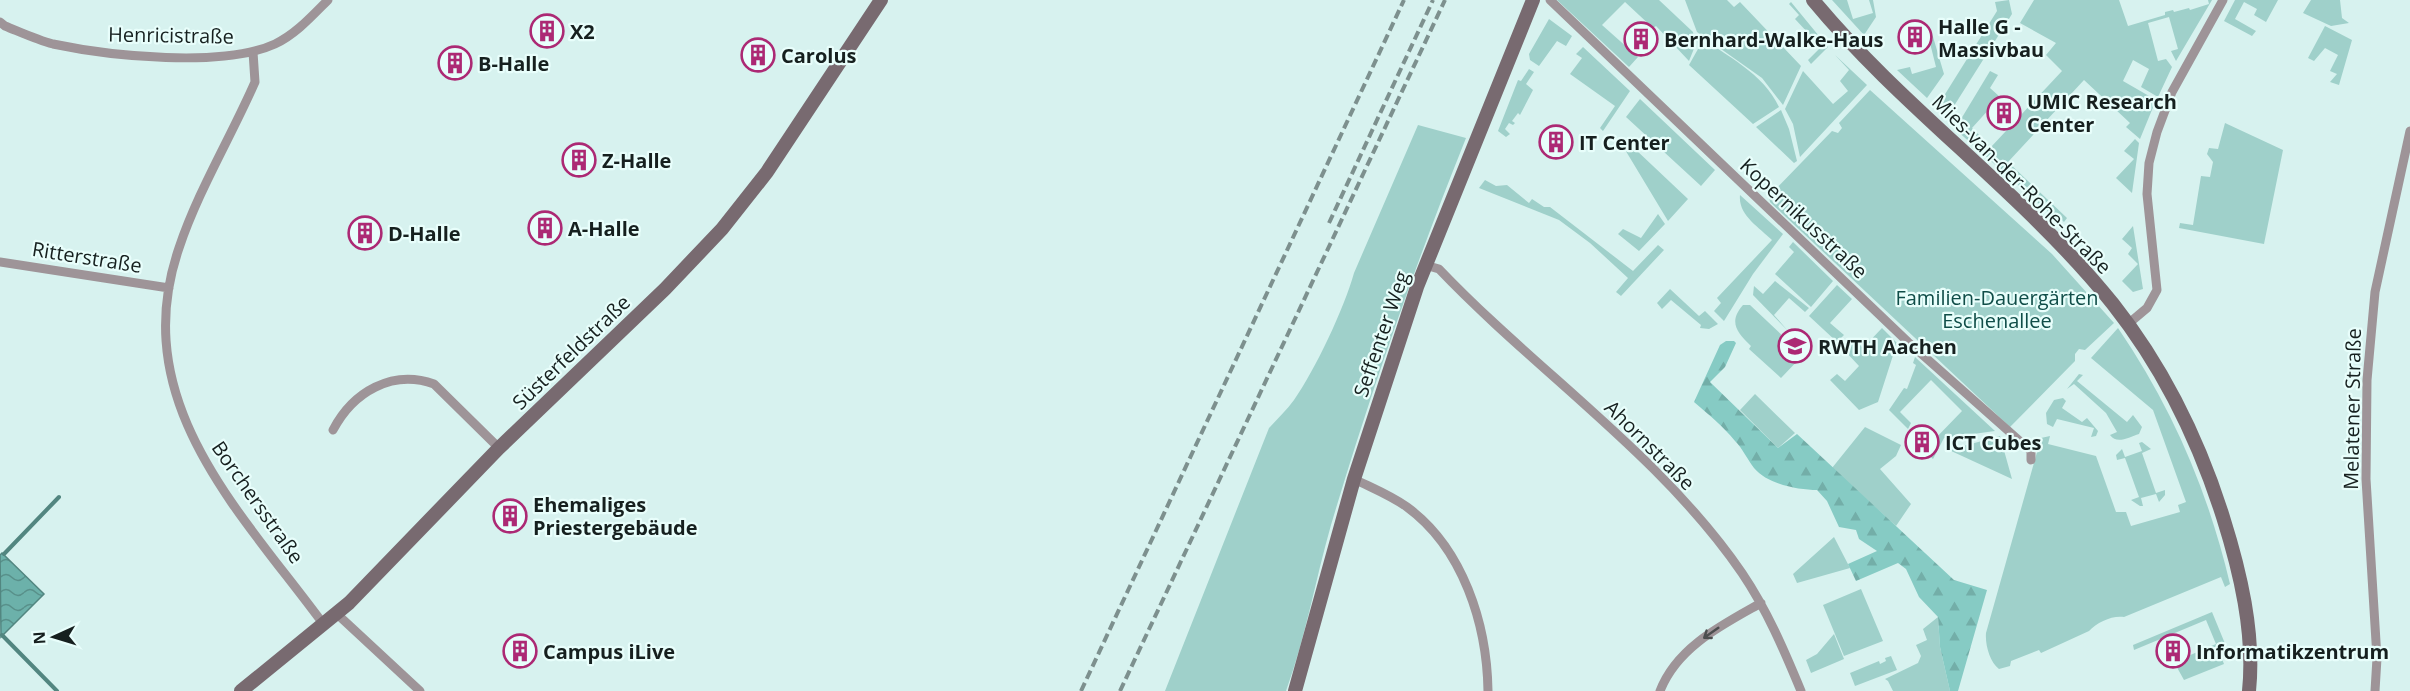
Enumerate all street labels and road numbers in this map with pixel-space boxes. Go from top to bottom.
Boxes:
street label: Henricistraße [108,20,234,50]
street label: Mies-van-der-Rohe-Straße [1926,88,2118,280]
street label: Kopernikusstraße [1734,152,1874,284]
street label: Ritterstraße [30,235,144,279]
street label: Seffenter Weg [1347,267,1415,401]
street label: Süsterfeldstraße [506,289,636,415]
street label: Melatener Straße [2337,328,2367,490]
street label: Ahornstraße [1599,394,1701,496]
street label: Borchersstraße [206,435,310,569]

